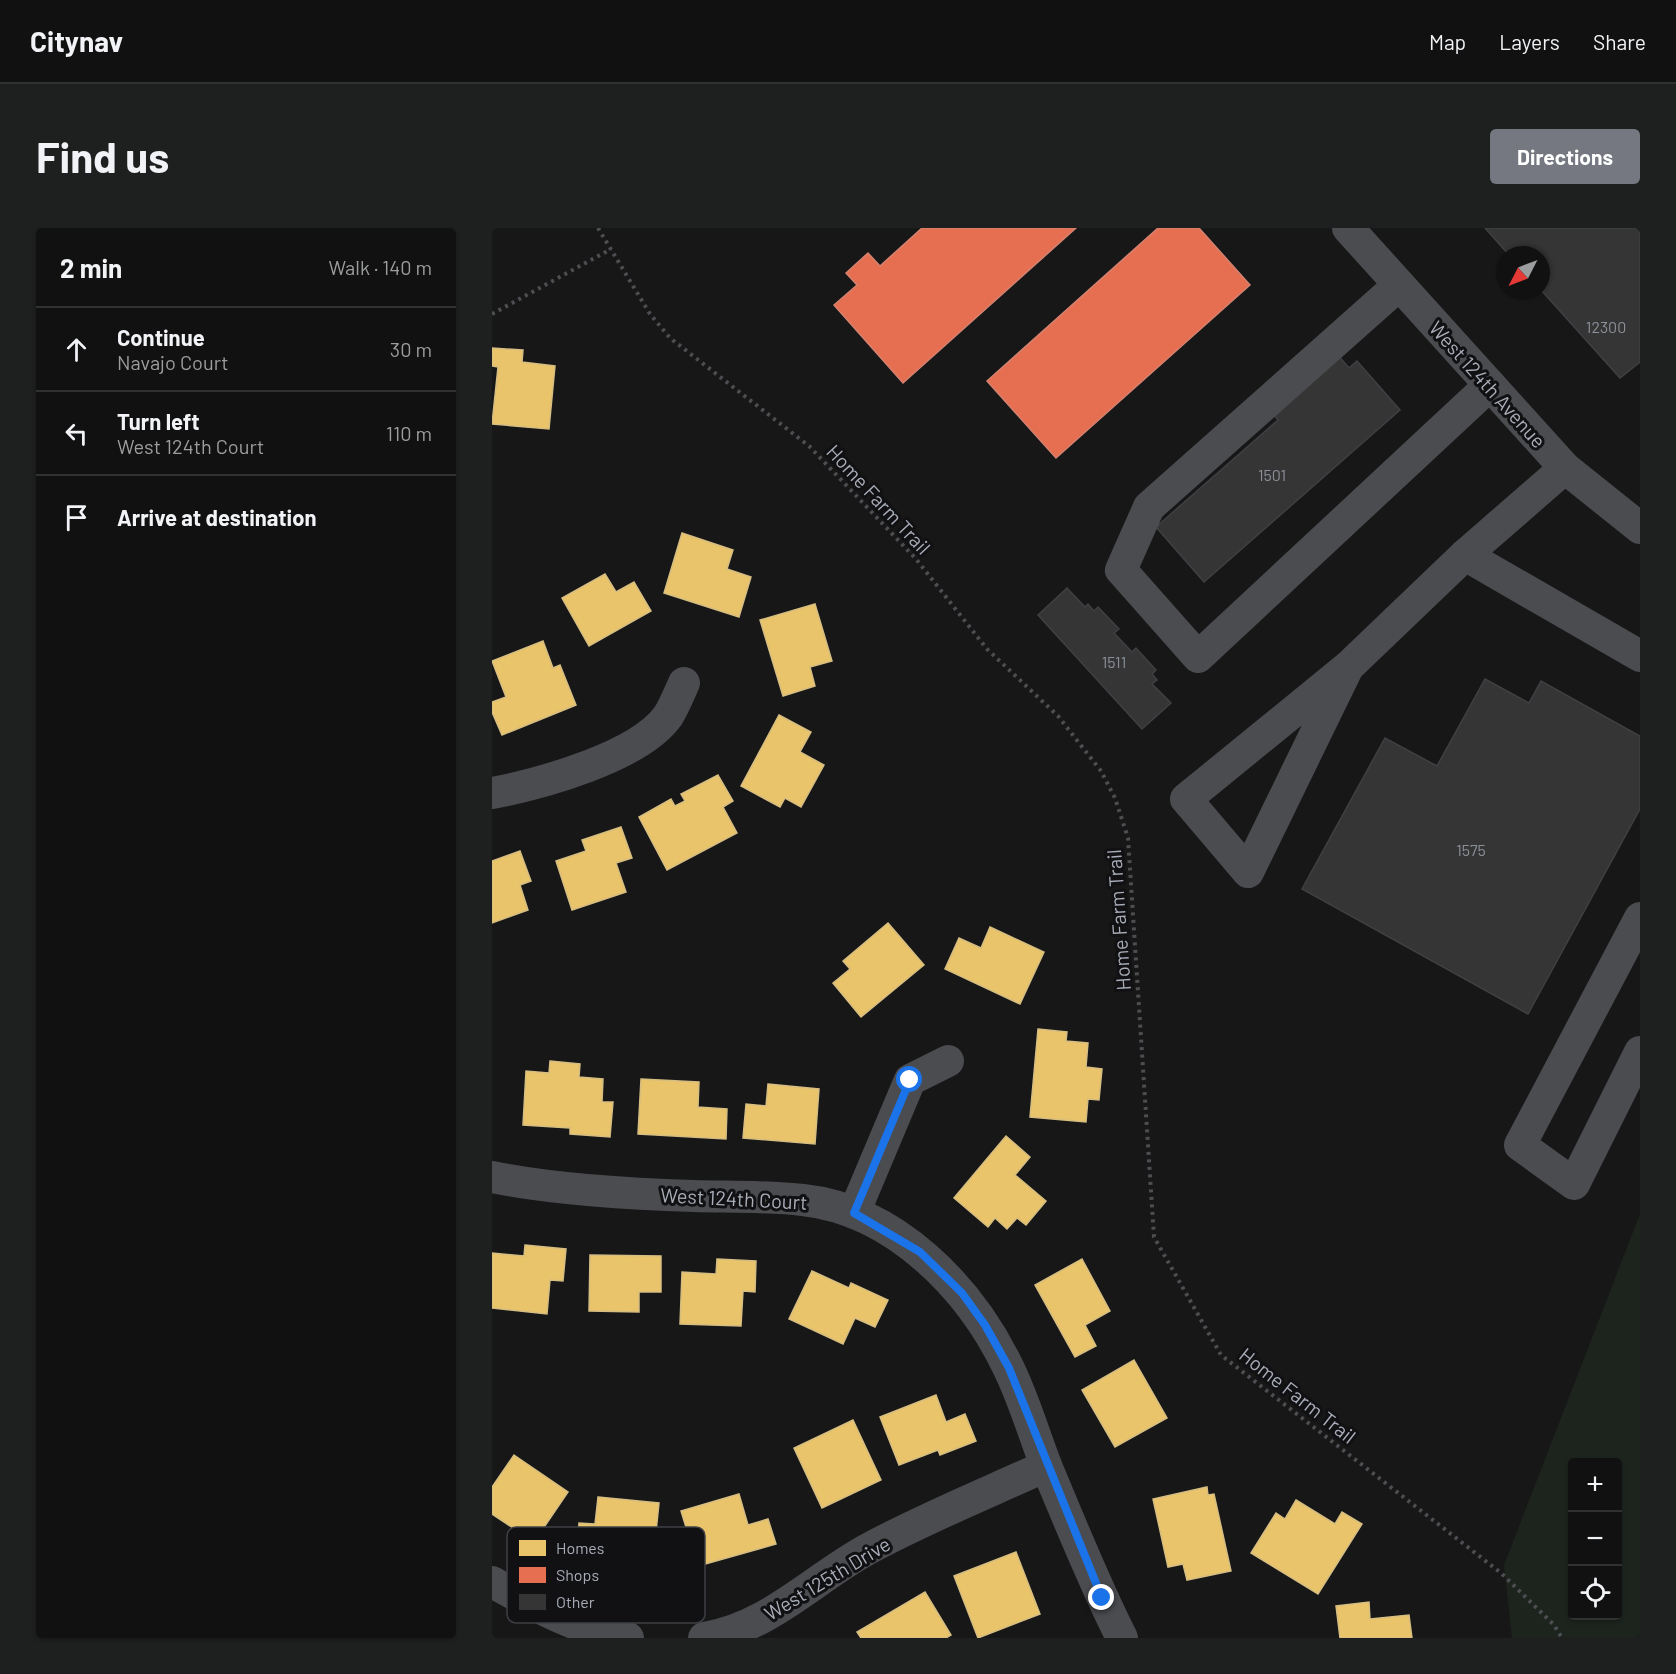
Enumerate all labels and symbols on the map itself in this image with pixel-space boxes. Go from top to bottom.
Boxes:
north arrow [1496,246,1550,300]
street label: West 124th Avenue [1425,316,1551,452]
house number: 12300 [1586,317,1626,336]
street label: Home Farm Trail [822,439,936,559]
house number: 1501 [1258,465,1286,484]
house number: 1511 [1102,652,1126,671]
house number: 1575 [1456,840,1486,859]
street label: Home Farm Trail [1101,849,1135,991]
route start [896,1066,922,1092]
street label: West 124th Court [660,1182,808,1214]
street label: Home Farm Trail [1235,1342,1361,1448]
legend [507,1527,705,1623]
street label: West 125th Drive [760,1531,894,1625]
text: Homes [556,1538,604,1557]
text: Shops [556,1565,599,1584]
route end [1088,1584,1114,1610]
text: Other [556,1592,595,1611]

